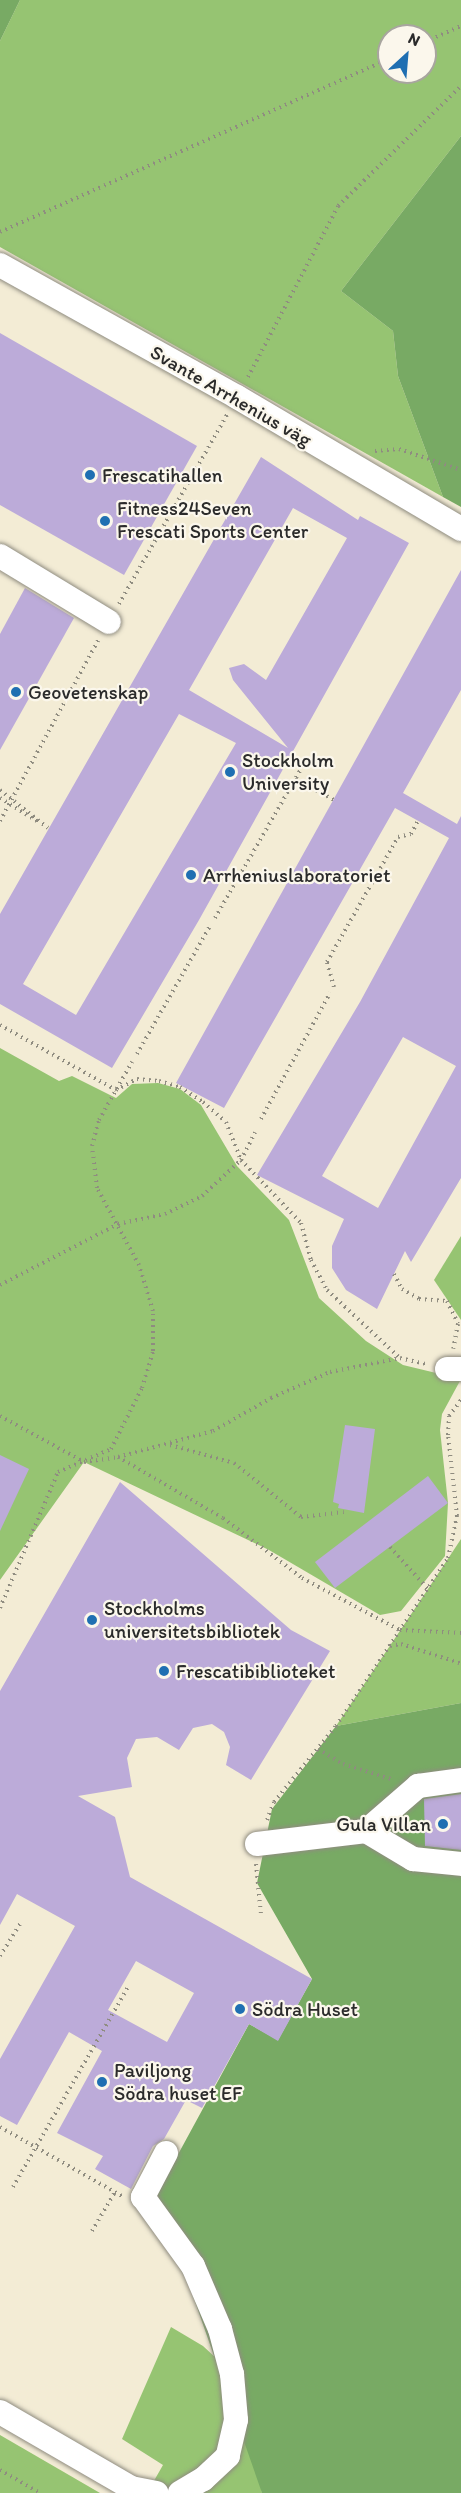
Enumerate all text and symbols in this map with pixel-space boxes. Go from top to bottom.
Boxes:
north arrow [377,24,437,84]
text: N [405,28,423,50]
street label: Svante Arrhenius väg [146,340,316,452]
place label: Frescatihallen [102,463,222,487]
marker: Frescatihallen [83,468,97,482]
place label: Fitness24Seven Frescati Sports Center [117,497,309,544]
marker: Fitness24Seven Frescati Sports Center [98,514,112,528]
place label: Geovetenskap [28,680,148,704]
marker: Geovetenskap [9,685,23,699]
place label: Stockholm University [242,748,334,795]
marker: Stockholm University [223,765,237,779]
place label: Arrheniuslaboratoriet [203,863,390,887]
marker: Arrheniuslaboratoriet [184,868,198,882]
place label: Stockholms universitetsbibliotek [104,1596,280,1643]
marker: Stockholms universitetsbibliotek [85,1613,99,1627]
place label: Frescatibiblioteket [176,1659,336,1683]
marker: Frescatibiblioteket [157,1664,171,1678]
place label: Gula Villan [337,1812,431,1836]
marker: Gula Villan [436,1817,450,1831]
place label: Södra Huset [252,1997,358,2021]
marker: Södra Huset [233,2002,247,2016]
place label: Paviljong Södra huset EF [114,2058,243,2105]
marker: Paviljong Södra huset EF [95,2075,109,2089]

